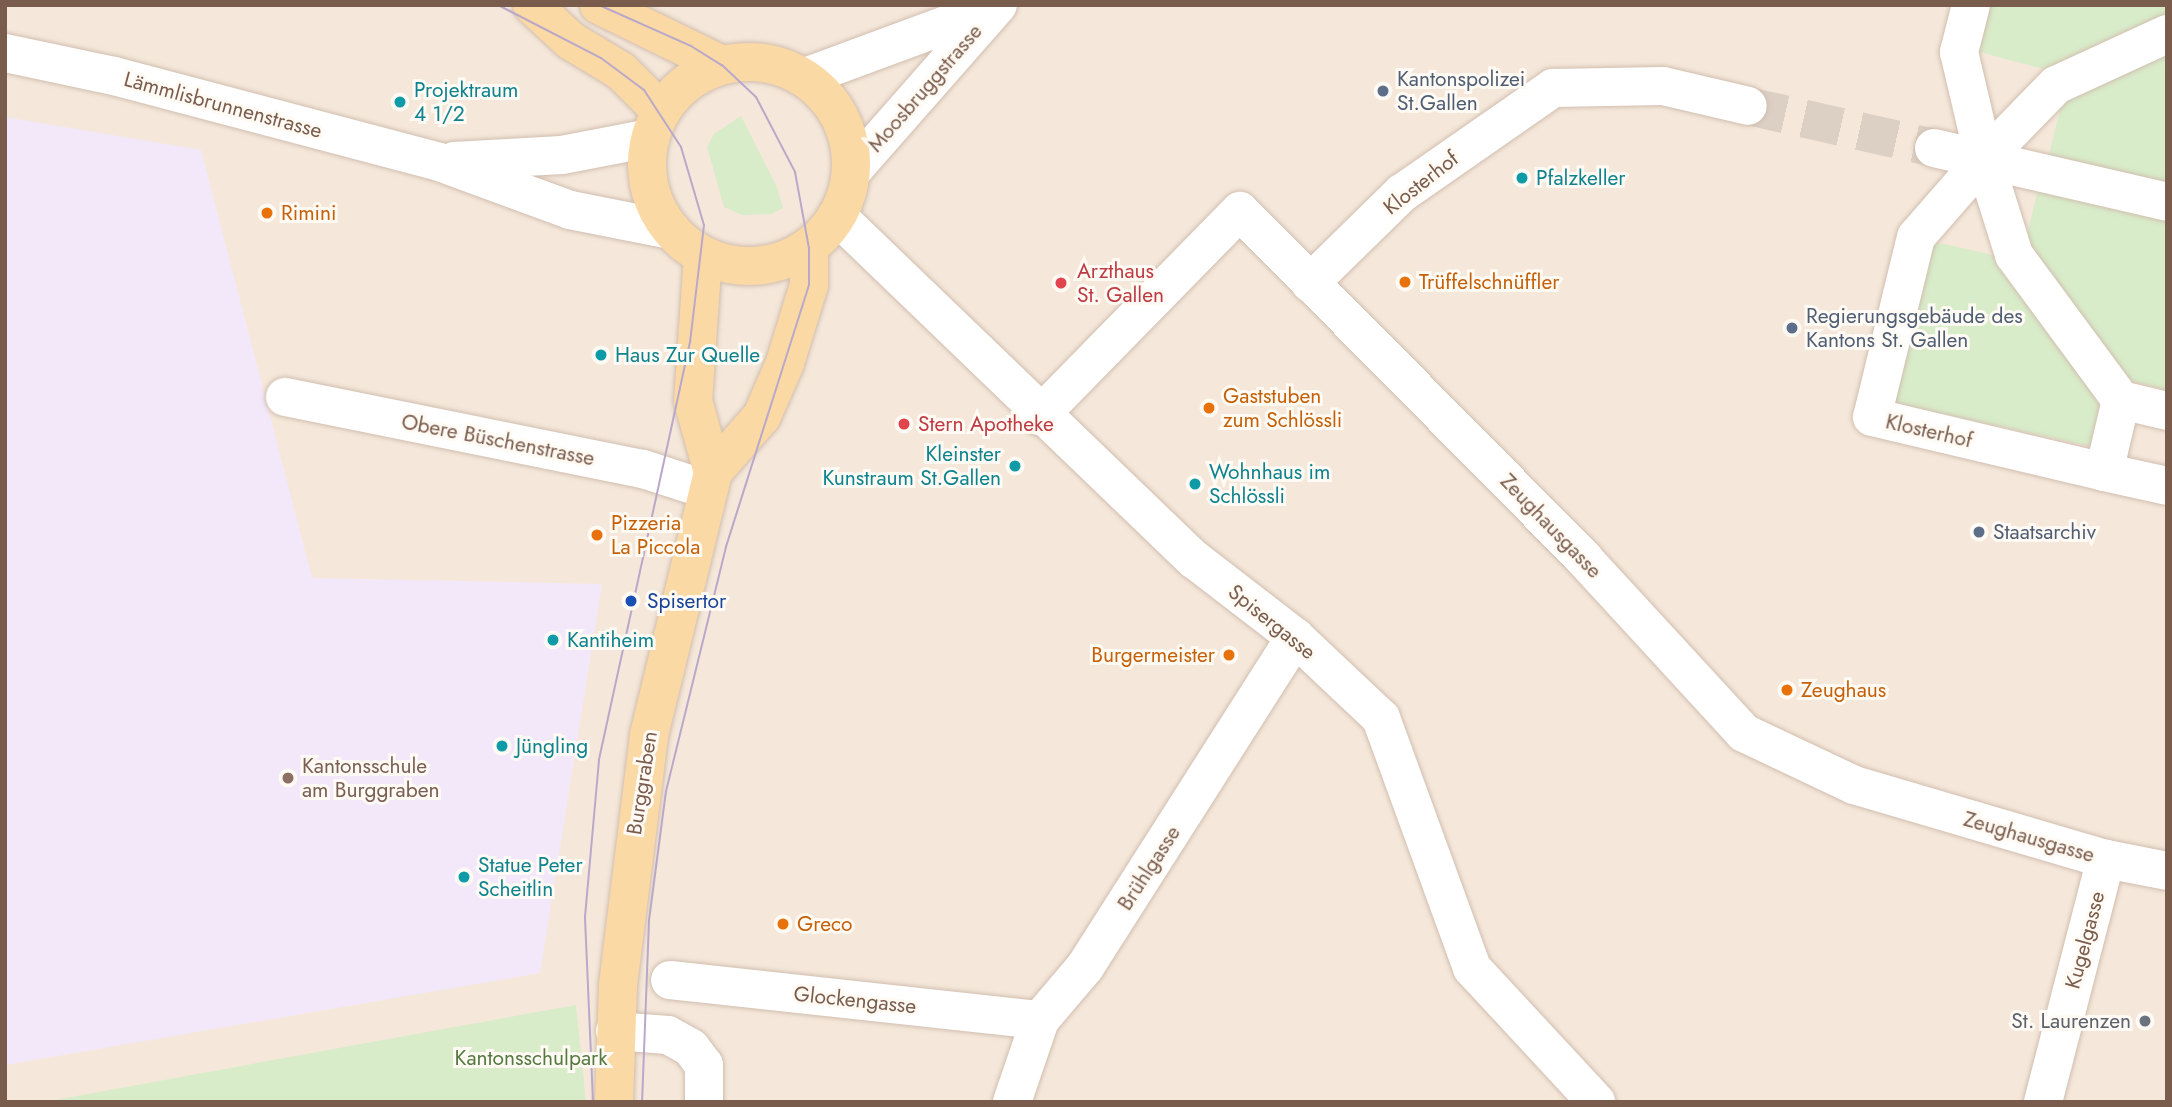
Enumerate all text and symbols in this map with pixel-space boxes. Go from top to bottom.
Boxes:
street label: Moosbruggstrasse [863,19,987,157]
street label: Lämmlisbrunnenstrasse [121,66,325,144]
place label: Kantonspolizei St.Gallen [1397,66,1525,116]
place label: Projektraum 4 1/2 [414,77,518,127]
marker: Kantonspolizei St.Gallen [1375,83,1391,99]
marker: Projektraum 4 1/2 [392,94,408,110]
street label: Klosterhof [1378,146,1464,220]
place label: Pfalzkeller [1536,165,1626,191]
marker: Pfalzkeller [1514,170,1530,186]
place label: Rimini [281,200,337,226]
marker: Rimini [259,205,275,221]
place label: Arzthaus St. Gallen [1077,258,1164,308]
place label: Trüffelschnüffler [1419,269,1559,295]
marker: Arzthaus St. Gallen [1051,273,1071,293]
marker: Trüffelschnüffler [1397,274,1413,290]
place label: Regierungsgebäude des Kantons St. Gallen [1806,303,2023,353]
marker: Regierungsgebäude des Kantons St. Gallen [1784,320,1800,336]
place label: Haus Zur Quelle [615,342,760,368]
marker: Haus Zur Quelle [593,347,609,363]
place label: Gaststuben zum Schlössli [1223,383,1342,433]
marker: Gaststuben zum Schlössli [1201,400,1217,416]
street label: Obere Büschenstrasse [399,409,597,471]
street label: Klosterhof [1883,409,1975,453]
place label: Stern Apotheke [918,411,1054,437]
marker: Stern Apotheke [896,416,912,432]
place label: Kleinster Kunstraum St.Gallen [822,441,1001,491]
marker: Kleinster Kunstraum St.Gallen [1007,458,1023,474]
place label: Wohnhaus im Schlössli [1209,459,1330,509]
street label: Zeughausgasse [1495,469,1607,583]
marker: Wohnhaus im Schlössli [1187,476,1203,492]
place label: Pizzeria La Piccola [611,510,700,560]
place label: Staatsarchiv [1993,519,2096,545]
marker: Staatsarchiv [1971,524,1987,540]
marker: Pizzeria La Piccola [589,527,605,543]
street label: Spisergasse [1223,579,1321,665]
place label: Spisertor [647,588,726,614]
marker: Spisertor [621,591,641,611]
place label: Kantiheim [567,627,654,653]
marker: Kantiheim [545,632,561,648]
place label: Burgermeister [1091,642,1215,668]
marker: Burgermeister [1221,647,1237,663]
place label: Zeughaus [1801,677,1886,703]
marker: Zeughaus [1779,682,1795,698]
street label: Burggraben [621,729,663,837]
place label: Jüngling [516,733,588,759]
marker: Jüngling [494,738,510,754]
place label: Kantonsschule am Burggraben [302,753,439,803]
marker: Kantonsschule am Burggraben [280,770,296,786]
street label: Zeughausgasse [1961,806,2097,868]
street label: Brühlgasse [1112,821,1186,915]
place label: Statue Peter Scheitlin [478,852,583,902]
marker: Statue Peter Scheitlin [456,869,472,885]
street label: Kugelgasse [2060,889,2110,991]
place label: Greco [797,911,852,937]
marker: Greco [775,916,791,932]
street label: Glockengasse [792,981,918,1019]
place label: St. Laurenzen [2011,1008,2131,1034]
marker: St. Laurenzen [2137,1013,2153,1029]
park label: Kantonsschulpark [455,1045,607,1071]

